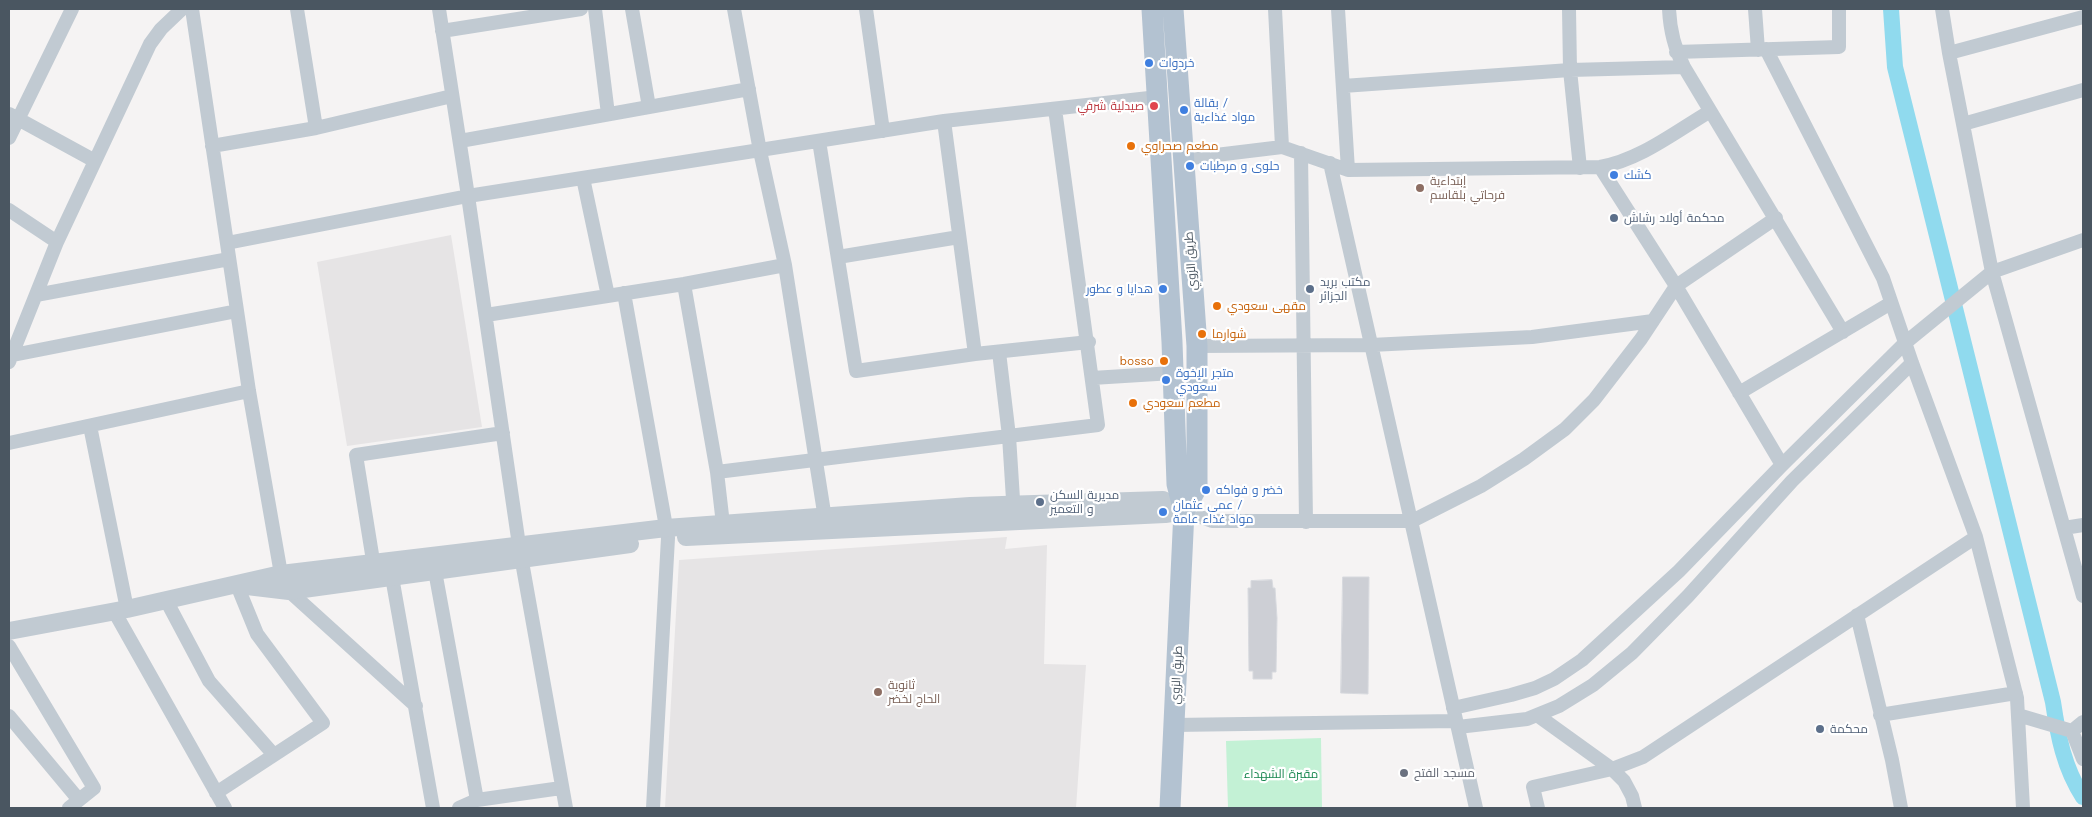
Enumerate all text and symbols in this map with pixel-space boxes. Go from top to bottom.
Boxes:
place label: خردوات [1159,56,1194,70]
marker: خردوات [1143,57,1155,69]
place label: بقالة / مواد غذاءية [1194,96,1255,124]
place label: صيدلية شرفي [1078,99,1144,113]
marker: صيدلية شرفي [1148,100,1160,112]
marker: بقالة / مواد غذاءية [1178,104,1190,116]
place label: مطعم صحراوي [1141,139,1219,153]
marker: مطعم صحراوي [1125,140,1137,152]
place label: حلوى و مرطبات [1200,159,1280,173]
marker: حلوى و مرطبات [1184,160,1196,172]
place label: كشك [1624,168,1652,182]
marker: كشك [1608,169,1620,181]
place label: إبتداءية فرحاتي بلقاسم [1430,174,1505,202]
marker: إبتداءية فرحاتي بلقاسم [1414,182,1426,194]
place label: محكمة أولاد رشاش [1624,211,1724,225]
marker: محكمة أولاد رشاش [1608,212,1620,224]
street label: طريق الزوي [1182,231,1200,291]
place label: مكتب بريد الجزائر [1320,275,1370,303]
place label: هدايا و عطور [1086,282,1153,296]
marker: هدايا و عطور [1157,283,1169,295]
marker: مكتب بريد الجزائر [1304,283,1316,295]
place label: مقهى سعودي [1227,299,1306,313]
marker: مقهى سعودي [1211,300,1223,312]
place label: شوارما [1212,327,1246,341]
marker: شوارما [1196,328,1208,340]
place label: bosso [1119,354,1154,368]
marker: bosso [1158,355,1170,367]
place label: متجر الإخوة سعودي [1176,366,1234,394]
marker: متجر الإخوة سعودي [1160,374,1172,386]
place label: مطعم سعودي [1143,396,1220,410]
marker: مطعم سعودي [1127,397,1139,409]
place label: خضر و فواكه [1216,483,1283,497]
marker: خضر و فواكه [1200,484,1212,496]
place label: مديرية السكن و التعمير [1050,488,1119,516]
marker: مديرية السكن و التعمير [1034,496,1046,508]
place label: عمي عثمان / مواد غذاء عامة [1173,498,1253,526]
marker: عمي عثمان / مواد غذاء عامة [1157,506,1169,518]
street label: طريق الزوي [1168,645,1186,705]
place label: ثانوية الحاج لخضر [888,678,940,706]
marker: ثانوية الحاج لخضر [872,686,884,698]
place label: محكمة [1830,722,1868,736]
marker: محكمة [1814,723,1826,735]
place label: مسجد الفتح [1414,766,1475,780]
park label: مقبرة الشهداء [1244,767,1318,781]
marker: مسجد الفتح [1398,767,1410,779]

